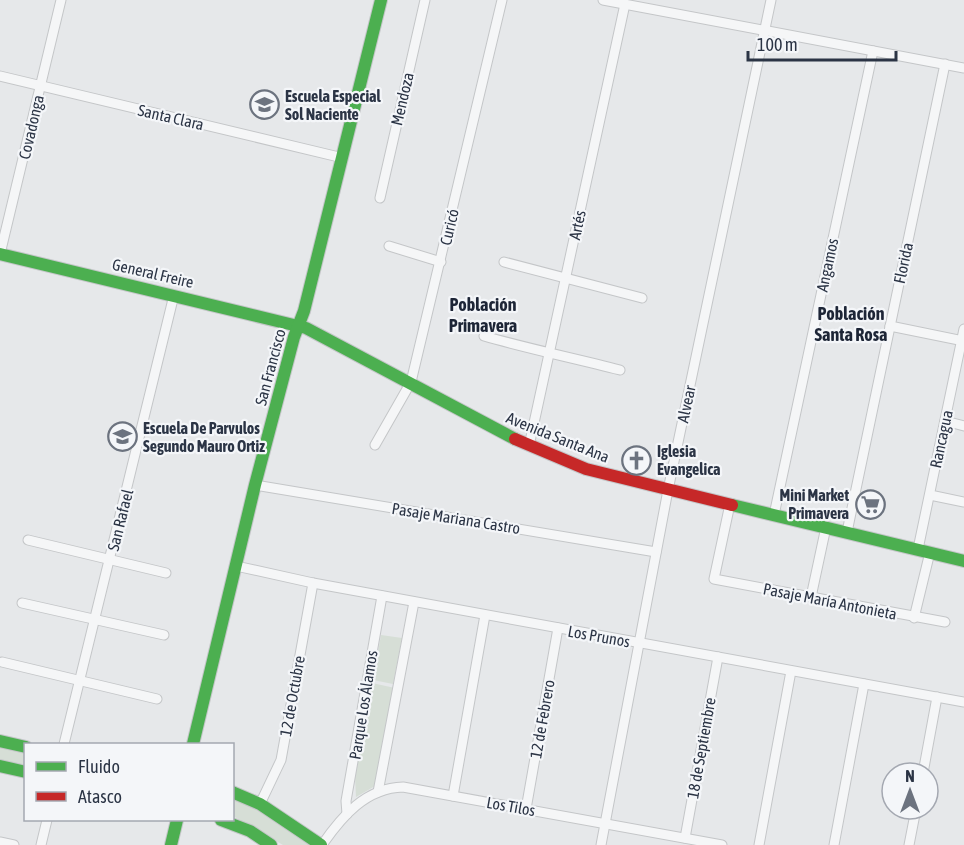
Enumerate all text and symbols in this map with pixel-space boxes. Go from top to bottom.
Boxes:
scale bar [748,24,896,62]
text: 100 m [757,34,798,55]
street label: Mendoza [387,71,417,127]
place label: Escuela Especial Sol Naciente [285,87,382,123]
school or university icon: Escuela Especial Sol Naciente [248,89,280,121]
street label: Covadonga [15,93,48,161]
street label: Santa Clara [136,101,206,133]
street label: Curicó [436,207,462,247]
street label: Artés [565,208,589,241]
street label: Angamos [813,236,842,294]
street label: Florida [890,241,916,285]
street label: General Freire [111,255,195,291]
district label: Población Primavera [449,294,517,336]
district label: Población Santa Rosa [815,303,887,345]
street label: San Francisco [251,327,289,407]
street label: Alvear [673,383,699,424]
street label: Avenida Santa Ana [504,408,612,466]
street label: Rancagua [926,408,957,470]
place label: Escuela De Parvulos Segundo Mauro Ortiz [143,419,265,455]
school or university icon: Escuela De Parvulos Segundo Mauro Ortiz [106,421,138,453]
place label: Iglesia Evangelica [657,442,721,478]
church icon: Iglesia Evangelica [620,444,652,476]
place label: Mini Market Primavera [779,486,849,522]
street label: San Rafael [104,487,137,553]
supermarket icon: Mini Market Primavera [854,488,886,520]
street label: Pasaje Mariana Castro [390,499,521,538]
street label: Pasaje María Antonieta [761,579,898,624]
street label: Los Prunos [567,622,632,650]
street label: Parque Los Álamos [345,649,382,761]
street label: 12 de Octubre [276,654,308,738]
street label: 12 de Febrero [526,678,558,760]
street label: 18 de Septiembre [683,696,720,800]
legend [24,743,234,821]
text: Fluido [78,756,120,777]
north arrow [880,761,940,821]
text: N [905,767,915,785]
text: Atasco [78,786,122,807]
street label: Los Tilos [485,793,537,819]

